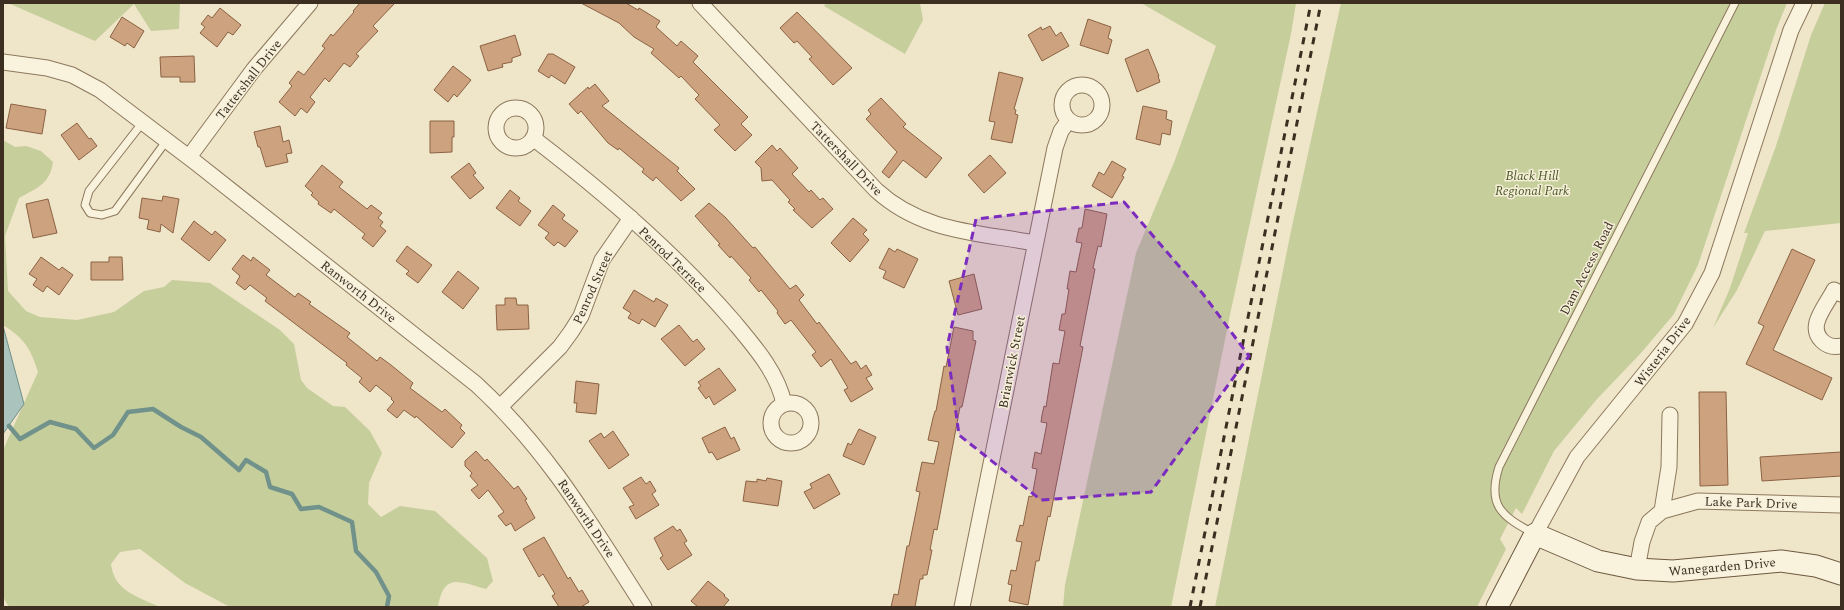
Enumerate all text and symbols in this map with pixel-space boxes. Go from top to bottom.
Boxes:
street label: Tattershall Drive [211,35,287,124]
street label: Tattershall Drive [805,117,887,201]
park label: Black Hill Regional Park [1495,166,1569,201]
street label: Dam Access Road [1555,218,1619,319]
street label: Penrod Terrace [634,222,711,298]
street label: Penrod Street [568,247,618,327]
street label: Ranworth Drive [316,256,401,328]
street label: Wisteria Drive [1630,312,1696,391]
street label: Briarwick Street [993,314,1031,410]
street label: Ranworth Drive [552,475,620,562]
street label: Lake Park Drive [1704,491,1798,515]
street label: Wanegarden Drive [1668,552,1776,582]

